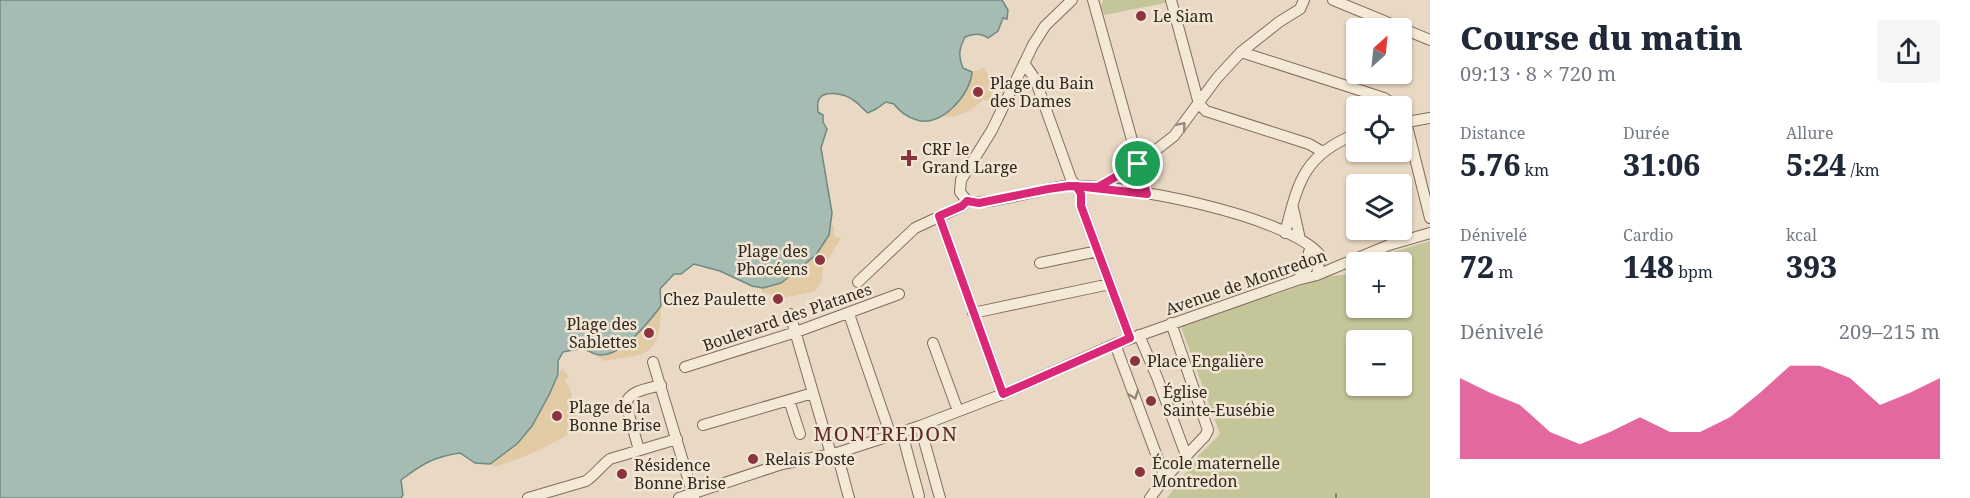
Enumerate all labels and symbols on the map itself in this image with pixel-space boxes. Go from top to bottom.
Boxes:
place label: Le Siam [1153,5,1214,27]
marker: Le Siam [1134,9,1148,23]
north arrow [1346,18,1412,84]
place label: Plage du Bain des Dames [990,72,1094,112]
marker: Plage du Bain des Dames [971,85,985,99]
one-way arrow [1175,122,1186,133]
place label: CRF le Grand Large [922,138,1018,178]
pin [1112,138,1163,189]
marker: CRF le Grand Large [900,149,918,167]
place label: Plage des Phocéens [736,240,808,280]
street label: Avenue de Montredon [1162,244,1330,320]
marker: Plage des Phocéens [813,253,827,267]
street label: Boulevard des Platanes [700,278,874,356]
place label: Chez Paulette [663,288,766,310]
marker: Chez Paulette [771,292,785,306]
place label: Plage des Sablettes [566,313,637,353]
marker: Plage des Sablettes [642,326,656,340]
place label: Place Engalière [1147,350,1264,372]
marker: Place Engalière [1128,354,1142,368]
place label: Église Sainte-Eusébie [1163,381,1275,421]
one-way arrow [1127,389,1140,400]
marker: Église Sainte-Eusébie [1144,394,1158,408]
place label: Plage de la Bonne Brise [569,396,661,436]
marker: Plage de la Bonne Brise [550,409,564,423]
district label: MONTREDON [814,420,958,447]
place label: Relais Poste [765,448,855,470]
marker: Relais Poste [746,452,760,466]
place label: École maternelle Montredon [1152,452,1280,492]
place label: Résidence Bonne Brise [634,454,726,494]
marker: École maternelle Montredon [1133,465,1147,479]
marker: Résidence Bonne Brise [615,467,629,481]

